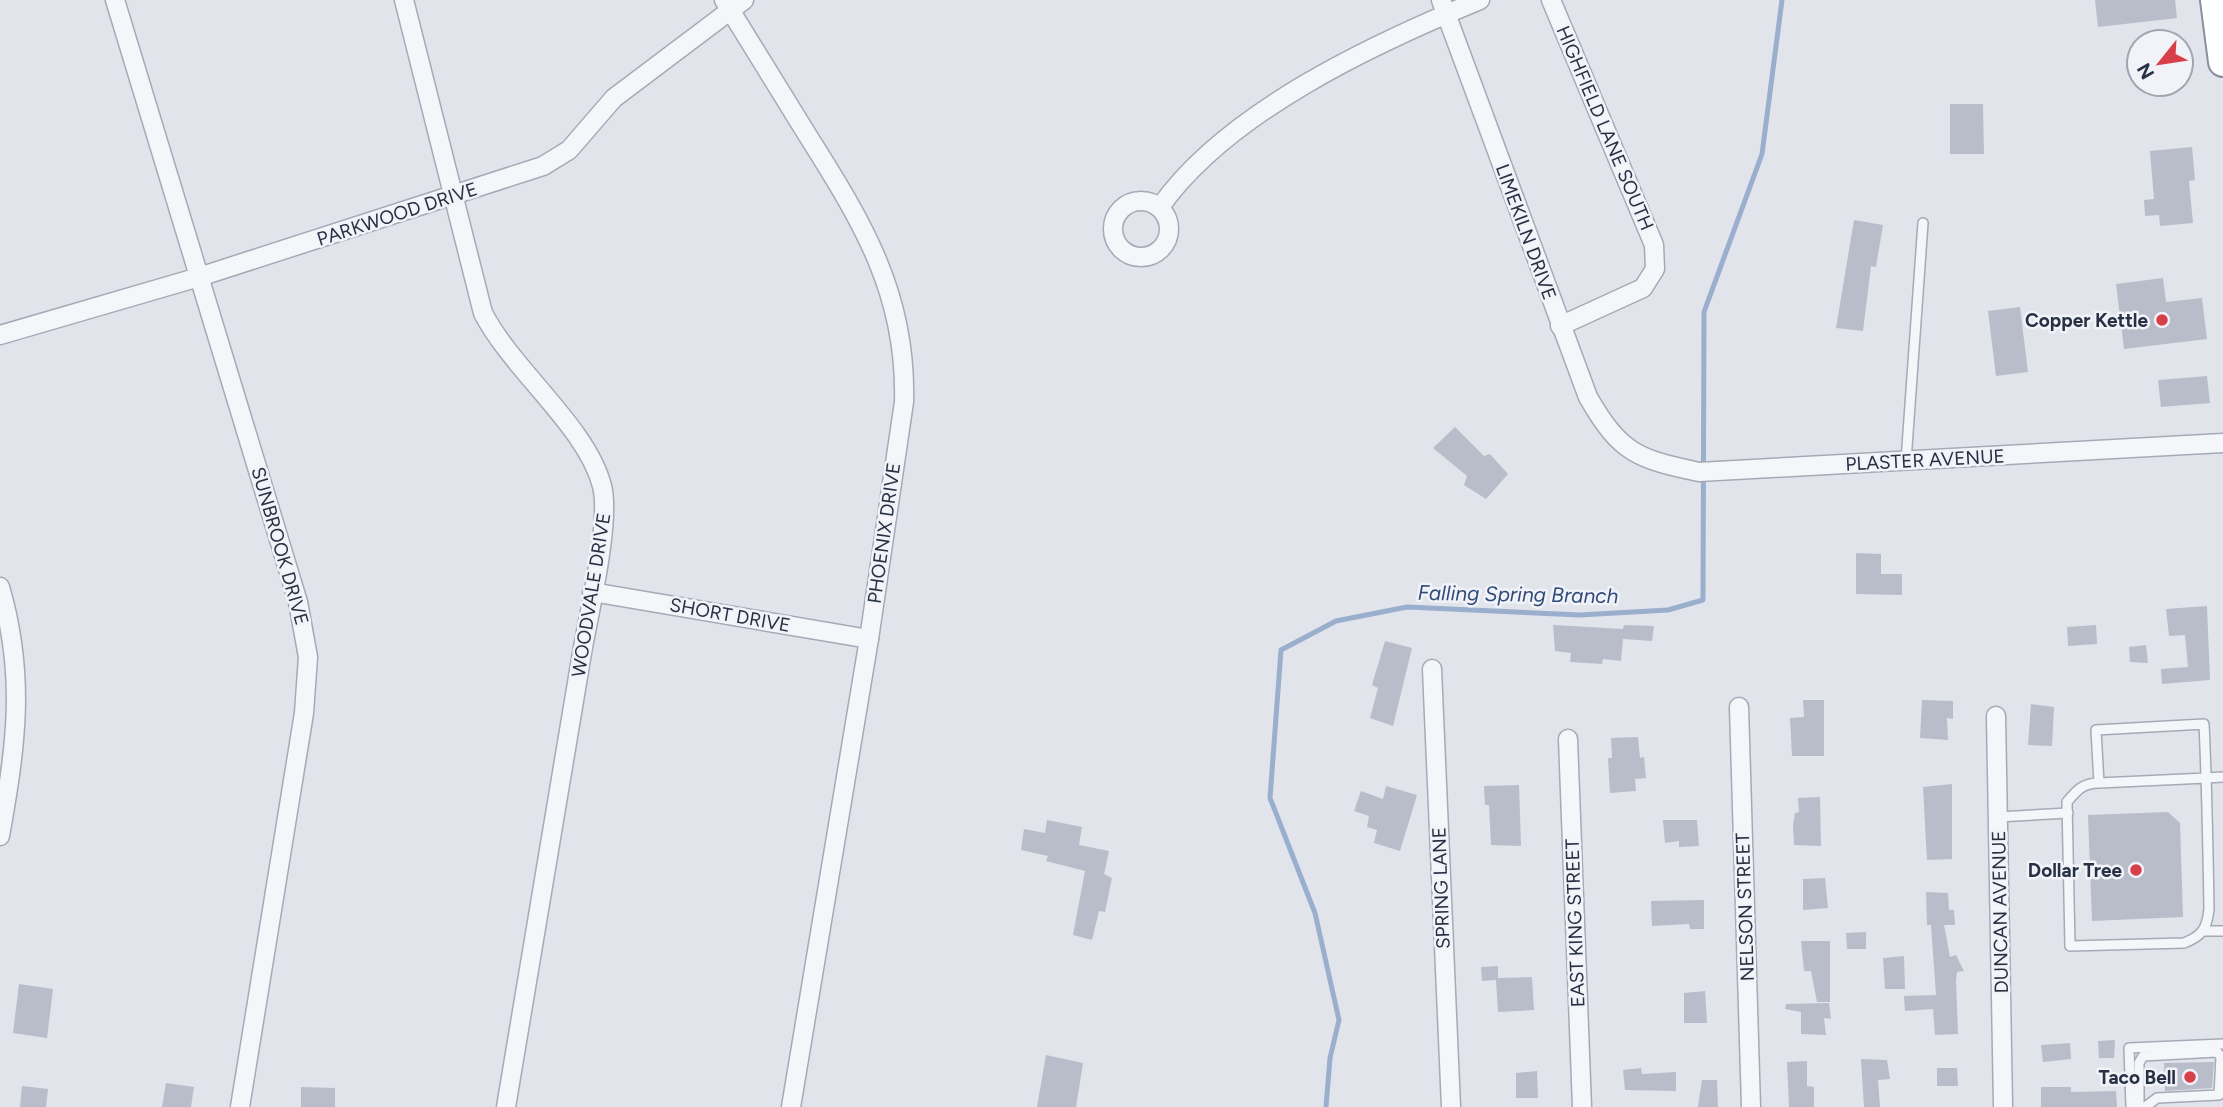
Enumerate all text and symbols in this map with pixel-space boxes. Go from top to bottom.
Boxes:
street label: HIGHFIELD LANE SOUTH [1551,22,1659,234]
north arrow [2125,28,2195,98]
text: N [2132,59,2159,83]
street label: LIMEKILN DRIVE [1491,161,1561,303]
street label: PARKWOOD DRIVE [314,177,480,251]
place label: Copper Kettle [2025,309,2148,332]
marker: Copper Kettle [2154,312,2170,328]
street label: PLASTER AVENUE [1845,444,2005,476]
street label: PHOENIX DRIVE [863,461,905,605]
street label: SUNBROOK DRIVE [246,464,314,628]
street label: WOODVALE DRIVE [567,511,615,679]
water label: Falling Spring Branch [1417,580,1619,608]
street label: SHORT DRIVE [668,593,792,637]
street label: SPRING LANE [1427,827,1455,949]
street label: DUNCAN AVENUE [1987,830,2013,994]
street label: NELSON STREET [1731,832,1759,982]
street label: EAST KING STREET [1561,838,1589,1008]
place label: Dollar Tree [2028,859,2122,882]
marker: Dollar Tree [2128,862,2144,878]
place label: Taco Bell [2099,1066,2176,1089]
marker: Taco Bell [2182,1069,2198,1085]

